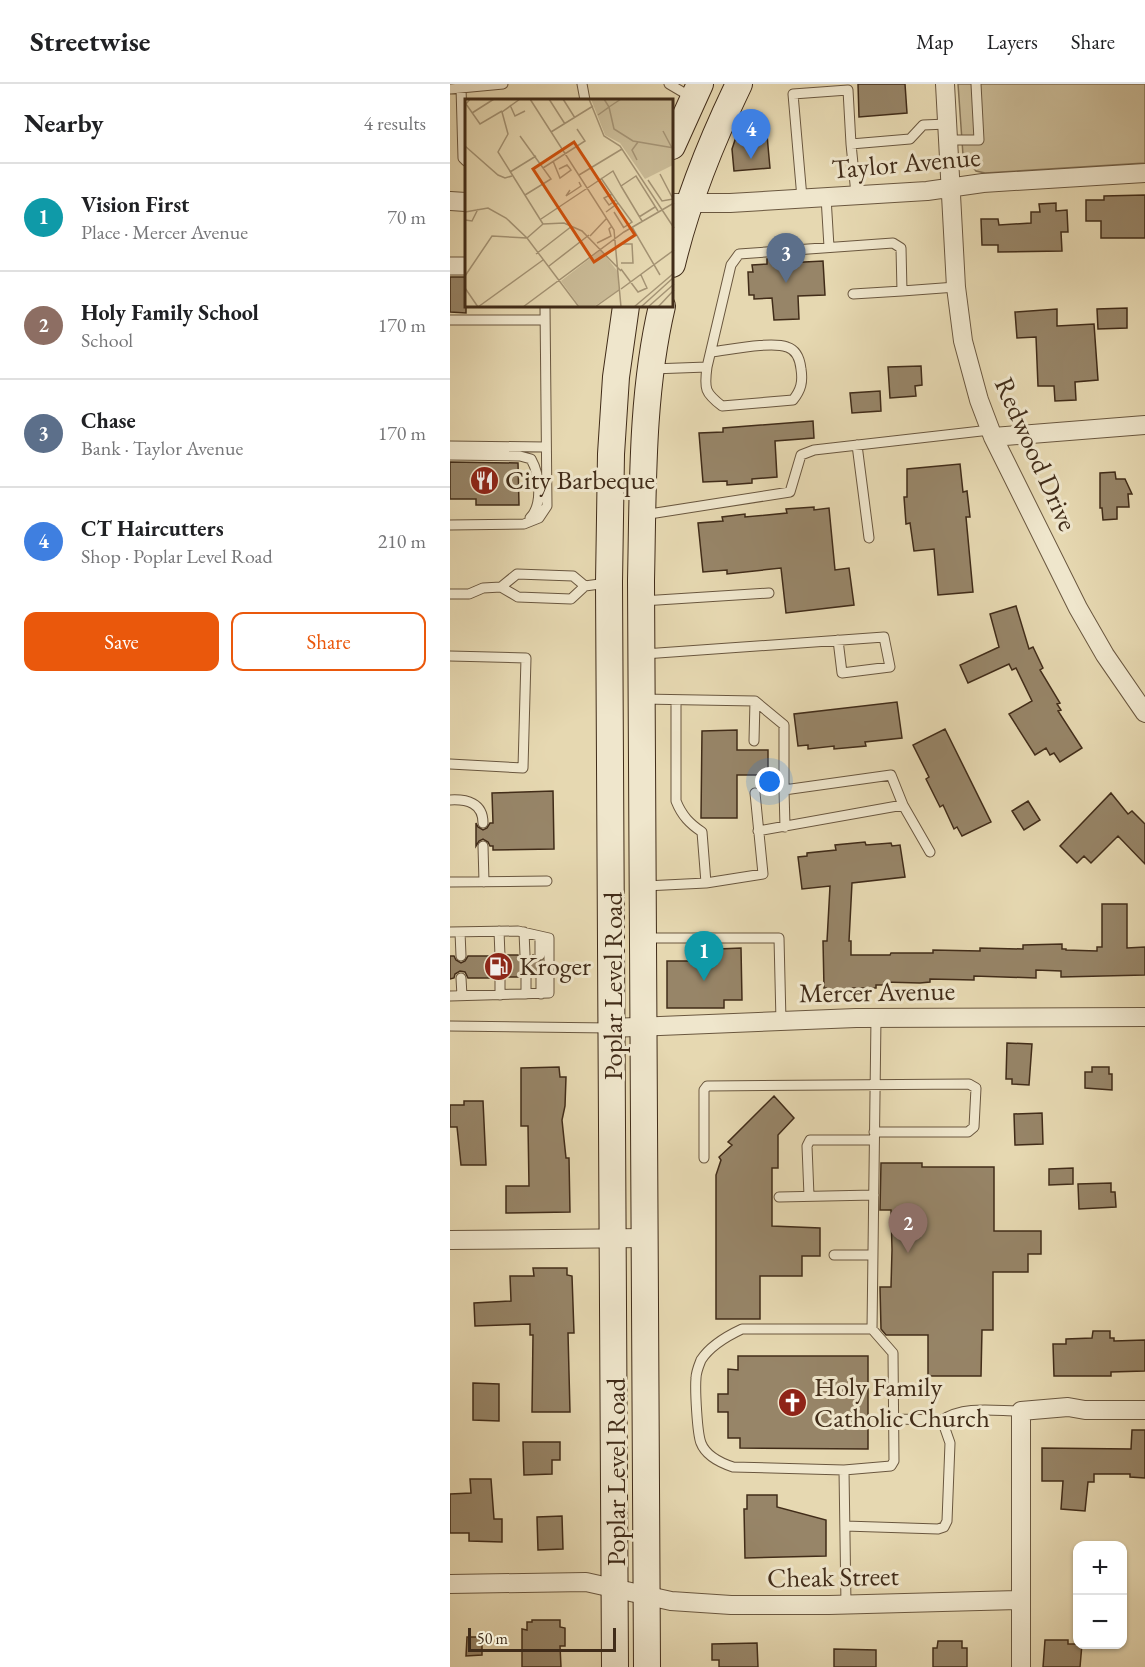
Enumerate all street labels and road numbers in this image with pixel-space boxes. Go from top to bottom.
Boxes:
street label: Taylor Avenue [830,139,982,186]
street label: Redwood Drive [987,372,1086,536]
street label: Poplar Level Road [595,891,630,1080]
street label: Mercer Avenue [799,973,955,1010]
street label: Poplar Level Road [598,1377,633,1566]
street label: Cheak Street [767,1558,900,1595]

